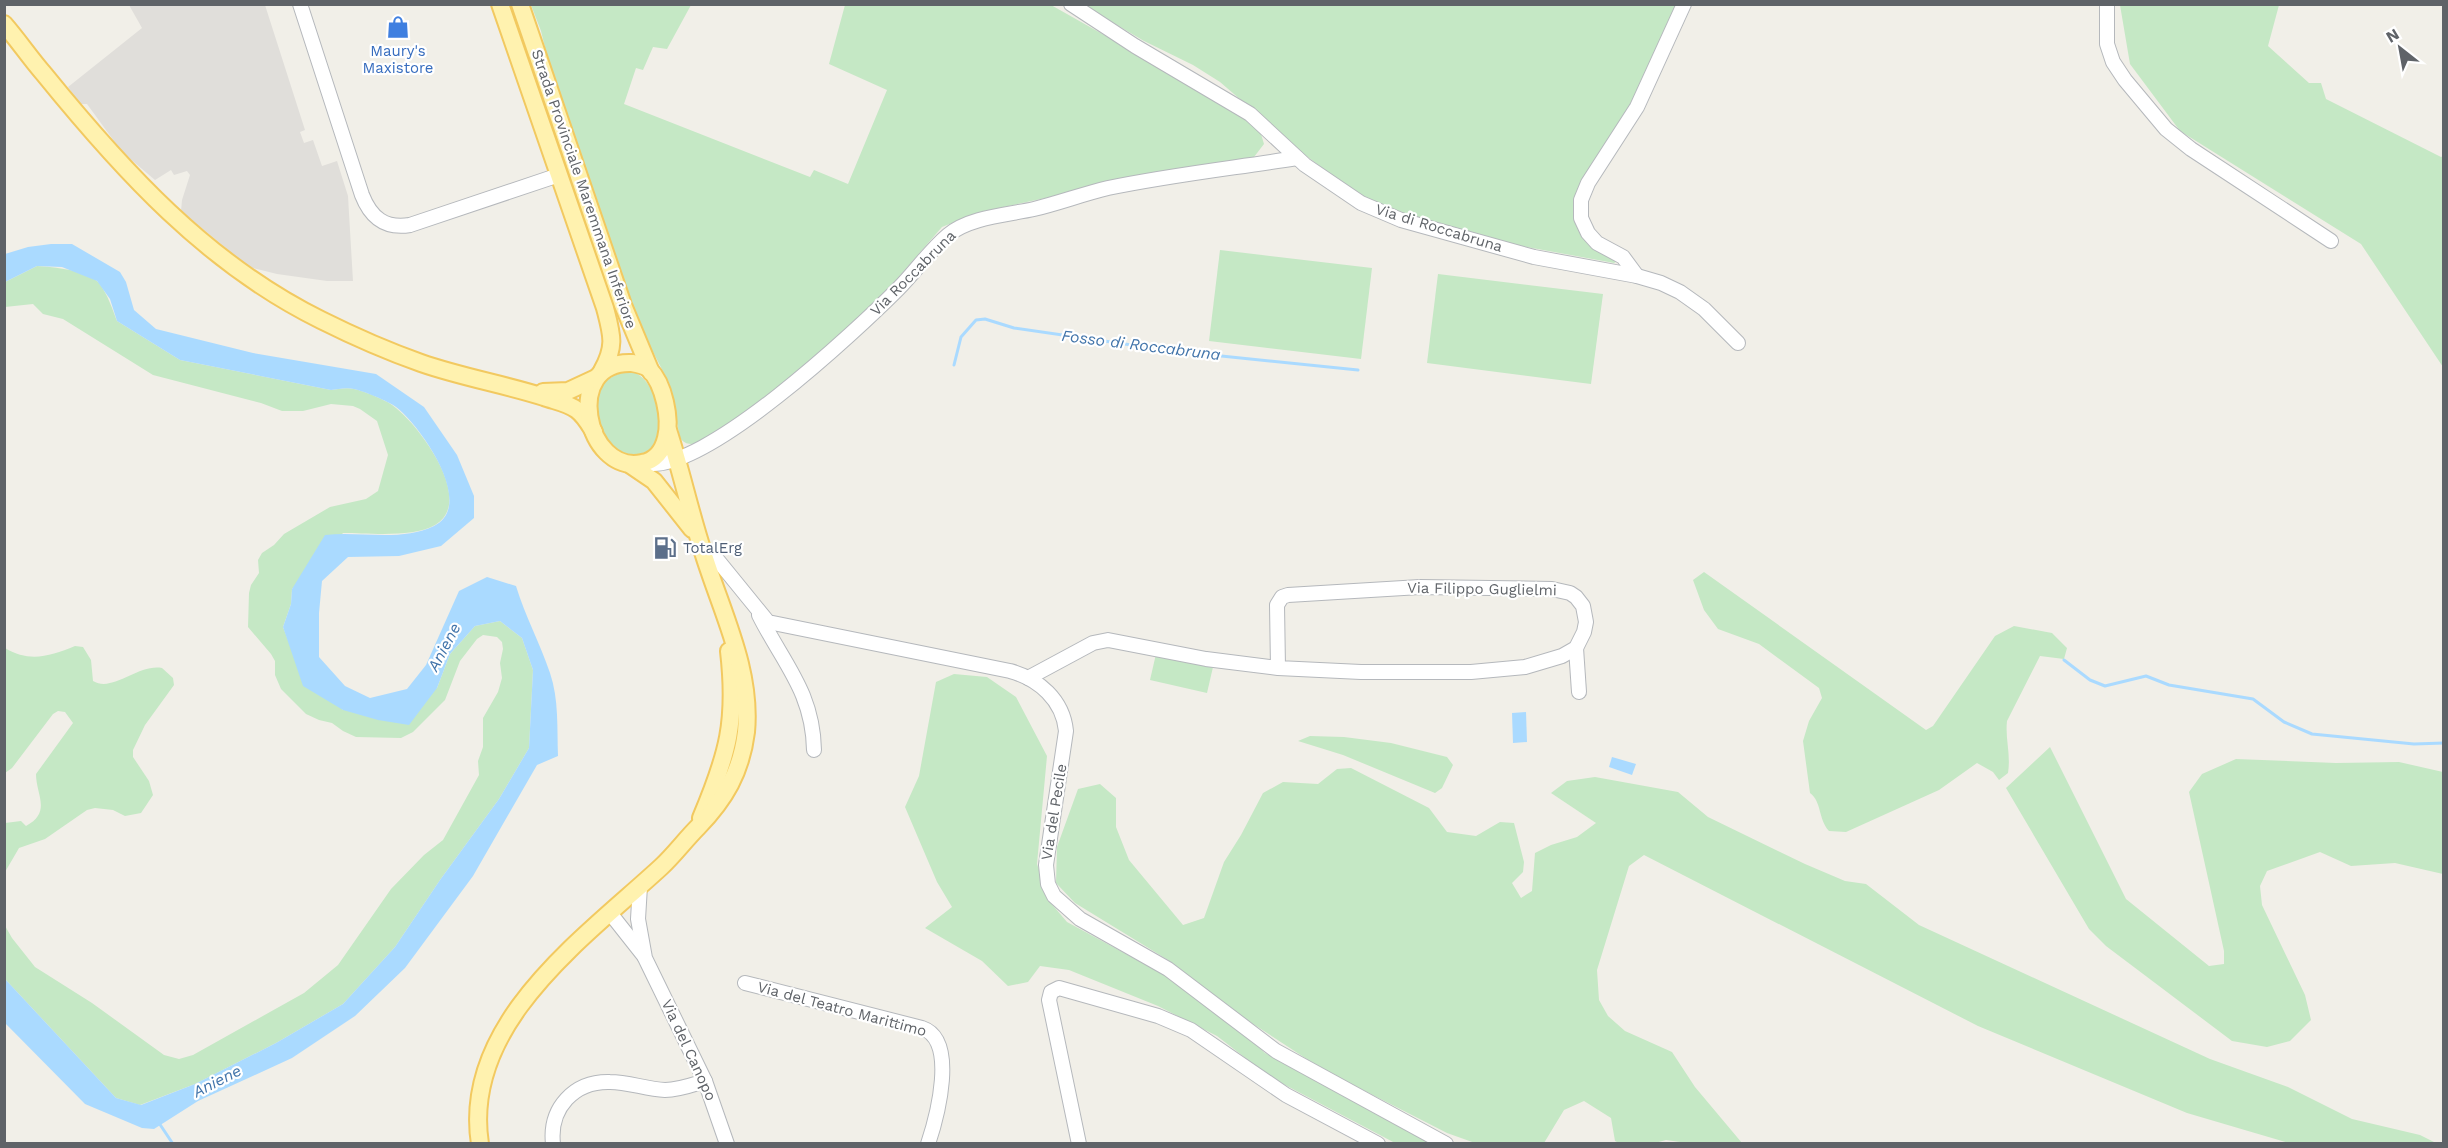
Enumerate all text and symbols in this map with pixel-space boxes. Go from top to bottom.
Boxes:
shop icon: Maury's Maxistore [385,14,411,40]
north arrow [2370,18,2430,78]
text: N [2383,24,2403,47]
place label: Maury's Maxistore [363,42,433,77]
street label: Strada Provinciale Maremmana Inferiore [528,47,640,331]
street label: Via di Roccabruna [1373,200,1505,256]
street label: Via Roccabruna [866,226,960,320]
water label: Fosso di Roccabruna [1060,326,1222,364]
fuel station icon: TotalErg [652,535,678,561]
place label: TotalErg [683,539,742,557]
street label: Via Filippo Guglielmi [1407,579,1557,599]
water label: Aniene [423,620,465,675]
street label: Via del Pecile [1037,762,1071,862]
street label: Via del Teatro Marittimo [755,978,929,1040]
street label: Via del Canopo [658,996,720,1104]
water label: Aniene [189,1061,244,1102]

